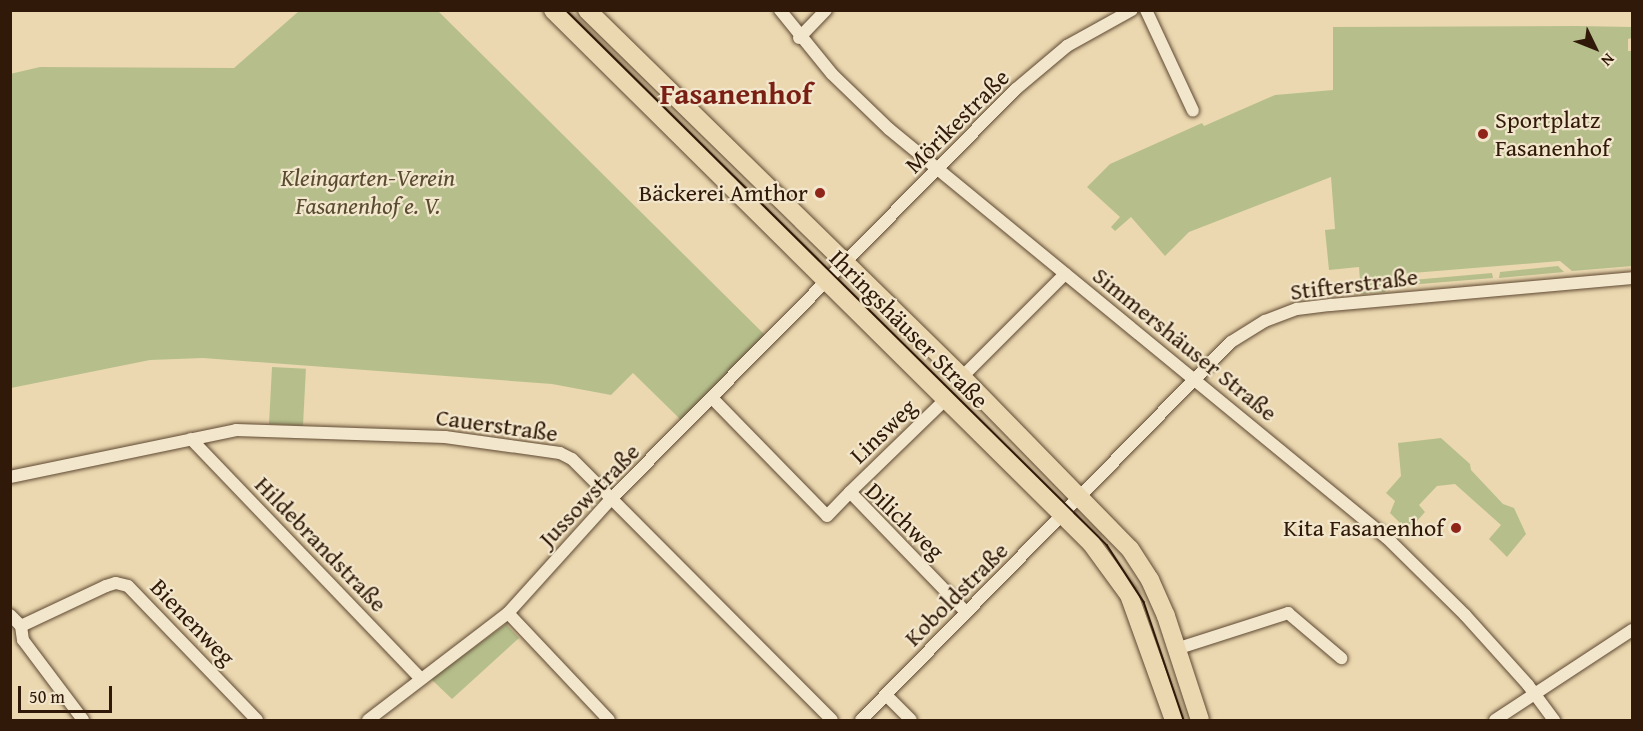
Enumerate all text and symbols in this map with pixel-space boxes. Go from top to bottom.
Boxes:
north arrow [1565,18,1625,78]
text: N [1596,48,1621,72]
street label: Mörikestraße [899,63,1015,179]
district label: Fasanenhof [660,75,812,111]
place label: Sportplatz Fasanenhof [1495,106,1610,162]
marker: Sportplatz Fasanenhof [1476,127,1490,141]
park label: Kleingarten-Verein Fasanenhof e. V. [281,164,455,220]
place label: Bäckerei Amthor [639,179,808,207]
marker: Bäckerei Amthor [813,186,827,200]
street label: Ihringshäuser Straße [824,244,994,414]
street label: Simmershäuser Straße [1087,261,1283,427]
street label: Stifterstraße [1288,262,1420,306]
street label: Linsweg [844,392,922,470]
street label: Cauerstraße [434,402,560,448]
street label: Jussowstraße [532,437,646,553]
street label: Hildebrandstraße [249,470,393,618]
street label: Dilichweg [860,476,950,566]
place label: Kita Fasanenhof [1283,514,1444,542]
marker: Kita Fasanenhof [1449,521,1463,535]
street label: Koboldstraße [898,536,1014,652]
street label: Bienenweg [145,573,241,671]
scale bar [21,674,116,712]
text: 50 m [29,683,65,710]

